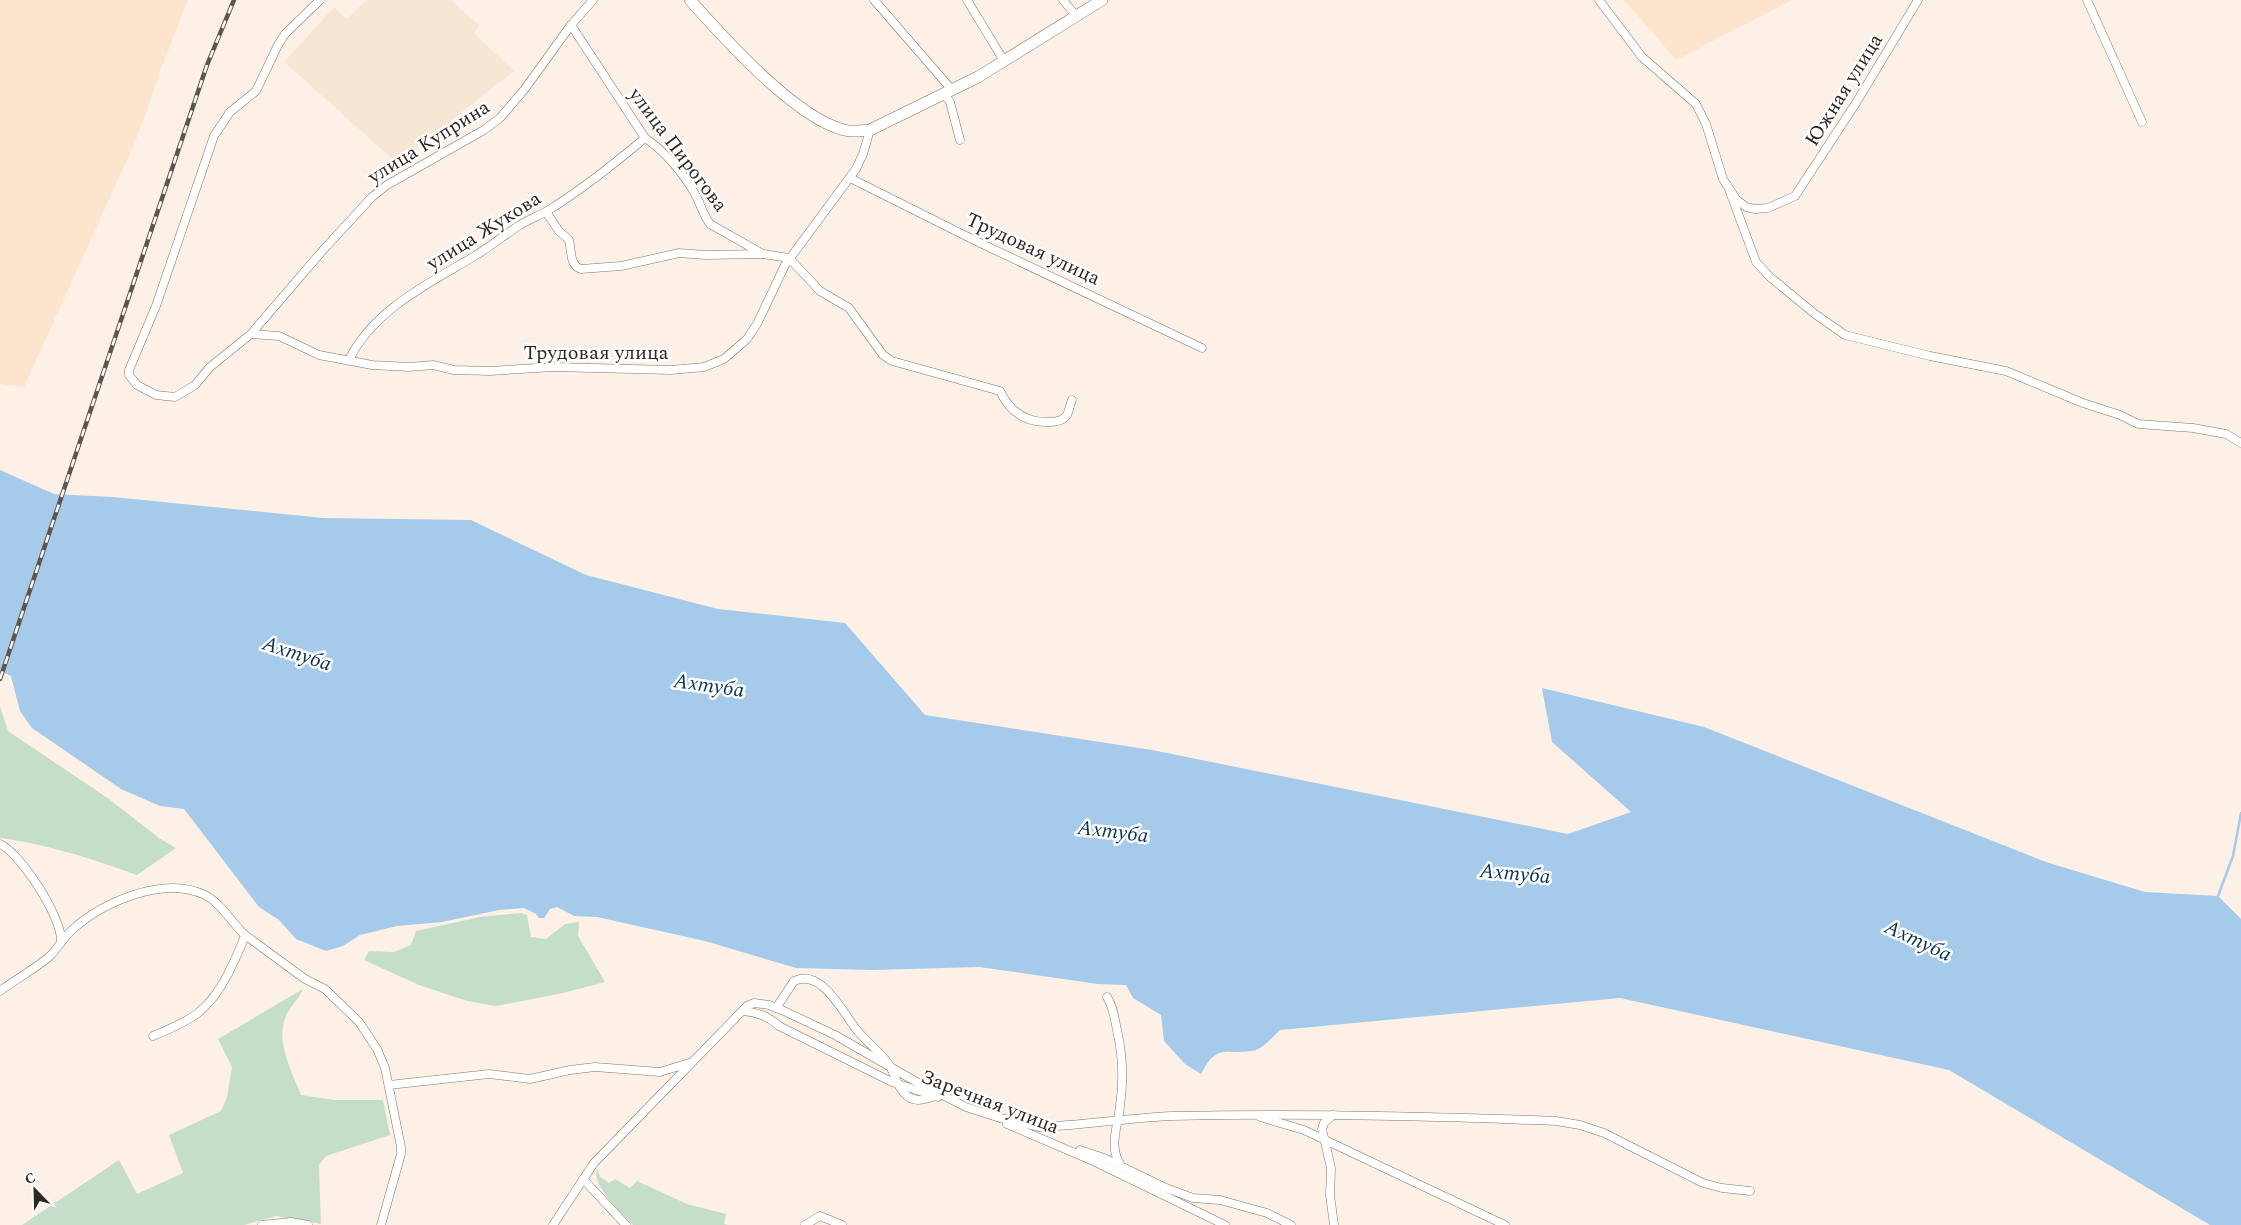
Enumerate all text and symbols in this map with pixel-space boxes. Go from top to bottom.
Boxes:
street label: Южная улица [1797,28,1891,152]
street label: улица Пирогова [621,81,735,219]
street label: улица Куприна [361,92,496,192]
street label: улица Жукова [420,184,547,279]
street label: Трудовая улица [961,205,1105,293]
street label: Трудовая улица [523,338,669,368]
water label: Ахтуба [257,628,336,680]
water label: Ахтуба [671,665,747,707]
water label: Ахтуба [1075,812,1151,852]
water label: Ахтуба [1477,855,1552,893]
water label: Ахтуба [1878,911,1957,971]
street label: Заречная улица [916,1062,1064,1142]
north arrow [10,1165,60,1215]
text: С [21,1167,39,1190]

